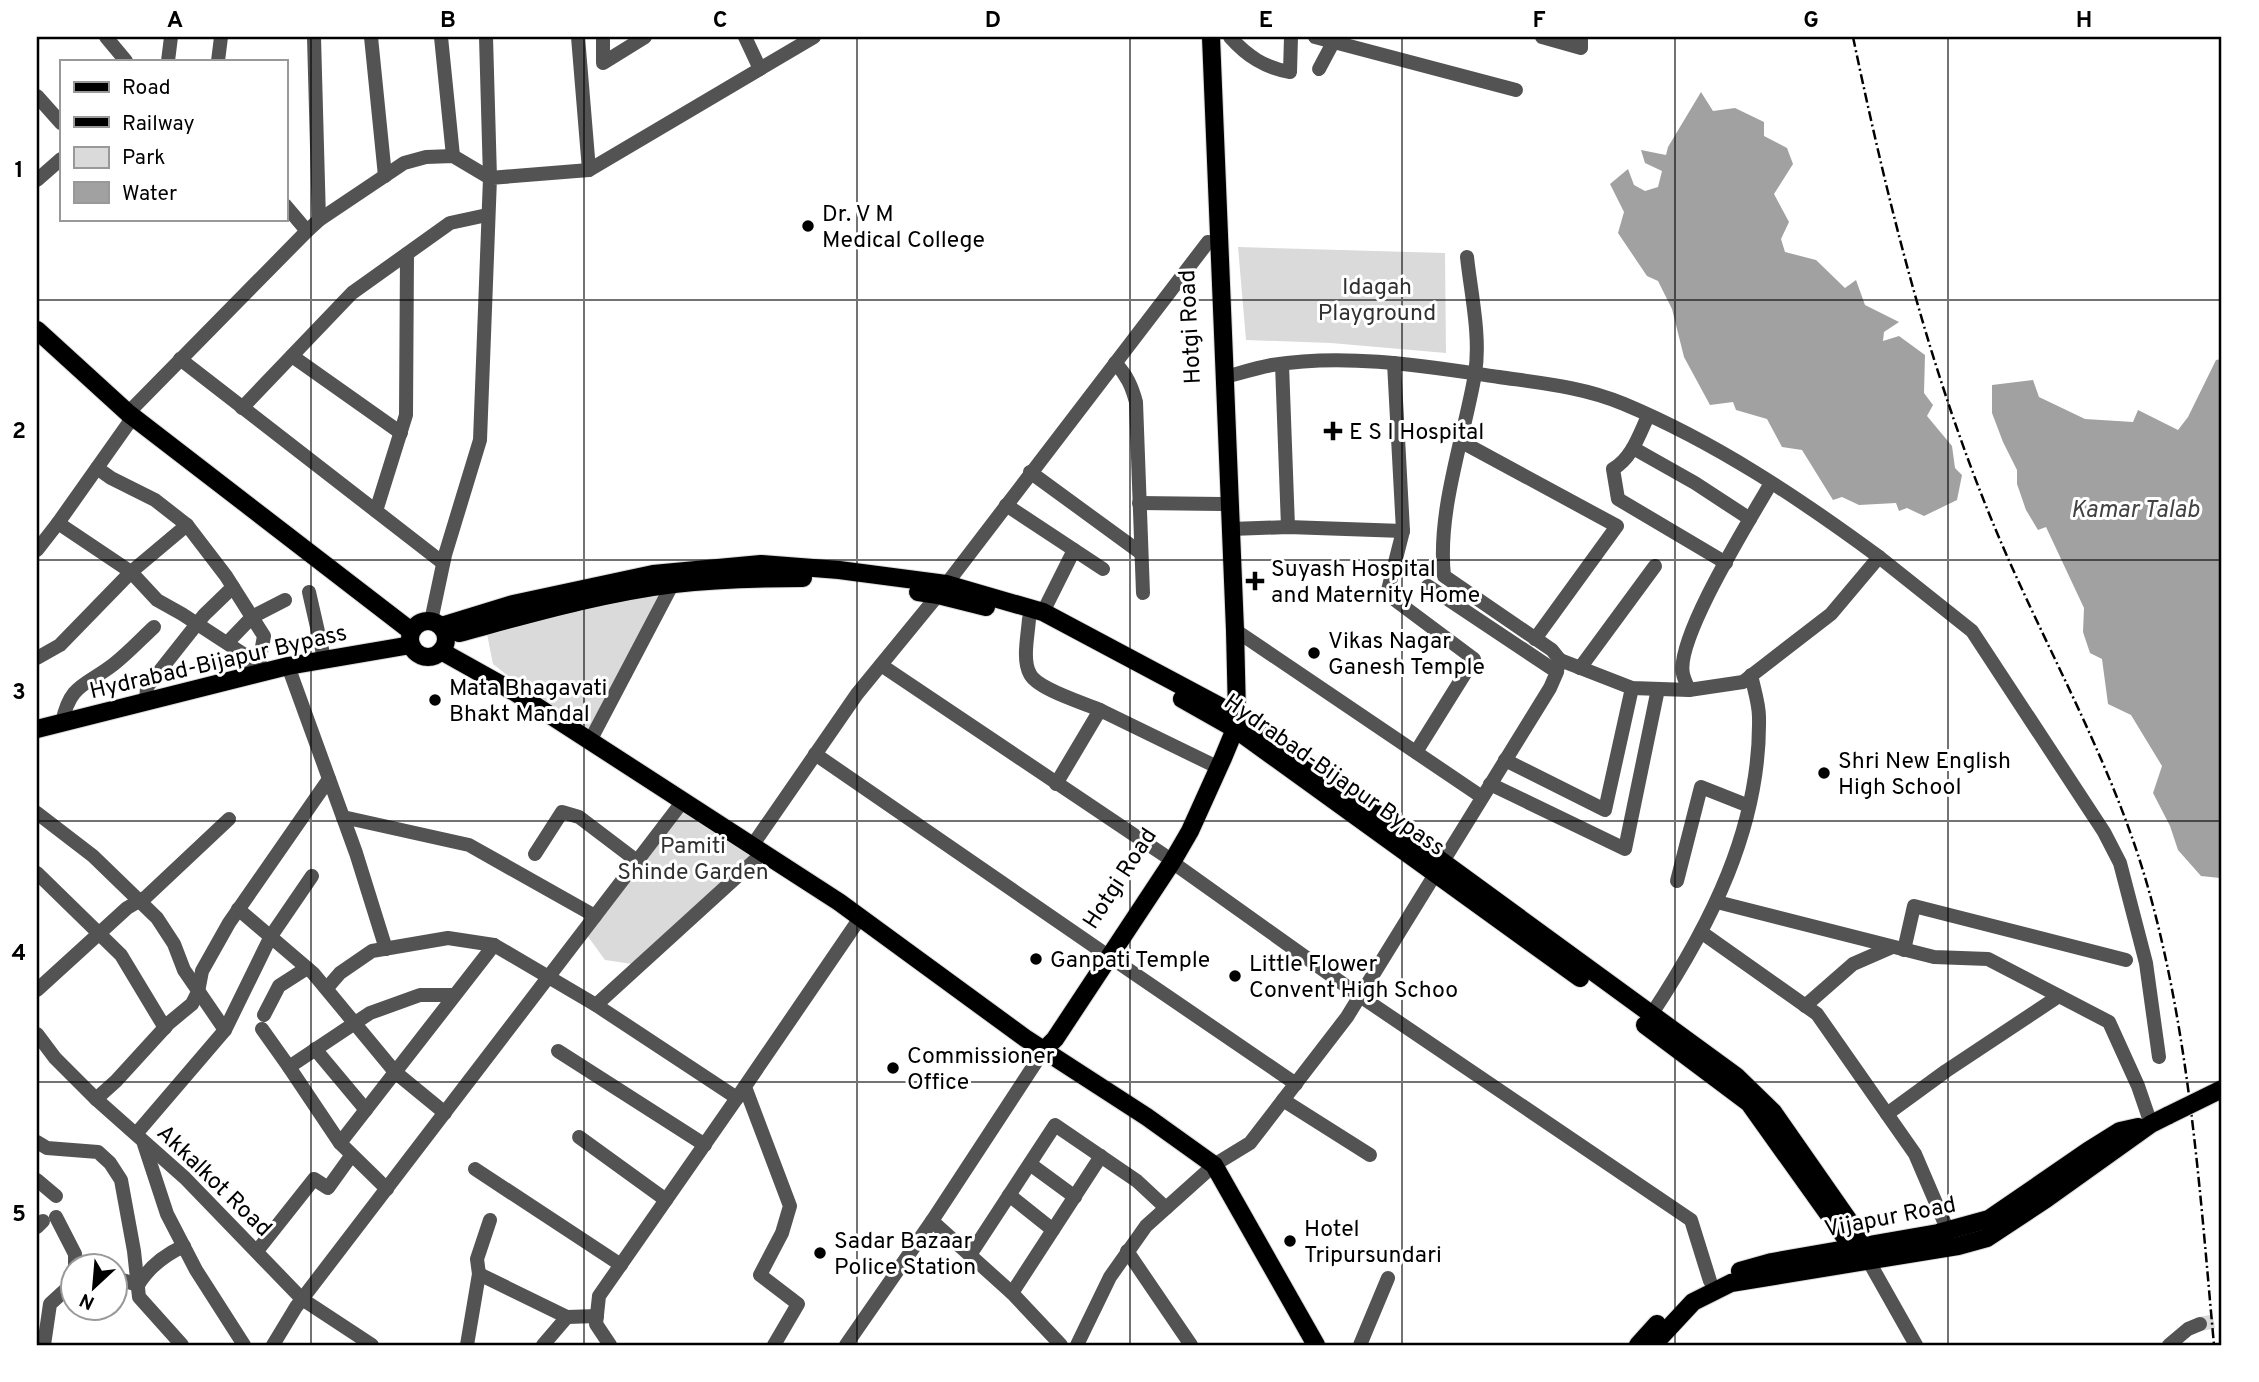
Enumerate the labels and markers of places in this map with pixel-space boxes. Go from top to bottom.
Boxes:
place label: Dr. V M Medical College [822,201,985,256]
marker: Dr. V M Medical College [800,218,816,234]
place label: E S I Hospital [1349,419,1484,448]
marker: E S I Hospital [1323,421,1343,441]
place label: Suyash Hospital and Maternity Home [1271,556,1480,611]
marker: Suyash Hospital and Maternity Home [1245,571,1265,591]
place label: Vikas Nagar Ganesh Temple [1328,628,1485,683]
marker: Vikas Nagar Ganesh Temple [1306,645,1322,661]
place label: Mata Bhagavati Bhakt Mandal [449,675,607,730]
marker: Mata Bhagavati Bhakt Mandal [427,692,443,708]
place label: Shri New English High School [1838,748,2011,803]
marker: Shri New English High School [1816,765,1832,781]
place label: Ganpati Temple [1050,947,1210,976]
marker: Ganpati Temple [1028,951,1044,967]
place label: Little Flower Convent High Schoo [1249,951,1458,1006]
marker: Little Flower Convent High Schoo [1227,968,1243,984]
place label: Commissioner Office [907,1043,1055,1098]
marker: Commissioner Office [885,1060,901,1076]
place label: Hotel Tripursundari [1304,1216,1442,1271]
place label: Sadar Bazaar Police Station [834,1228,976,1283]
marker: Hotel Tripursundari [1282,1233,1298,1249]
marker: Sadar Bazaar Police Station [812,1245,828,1261]

